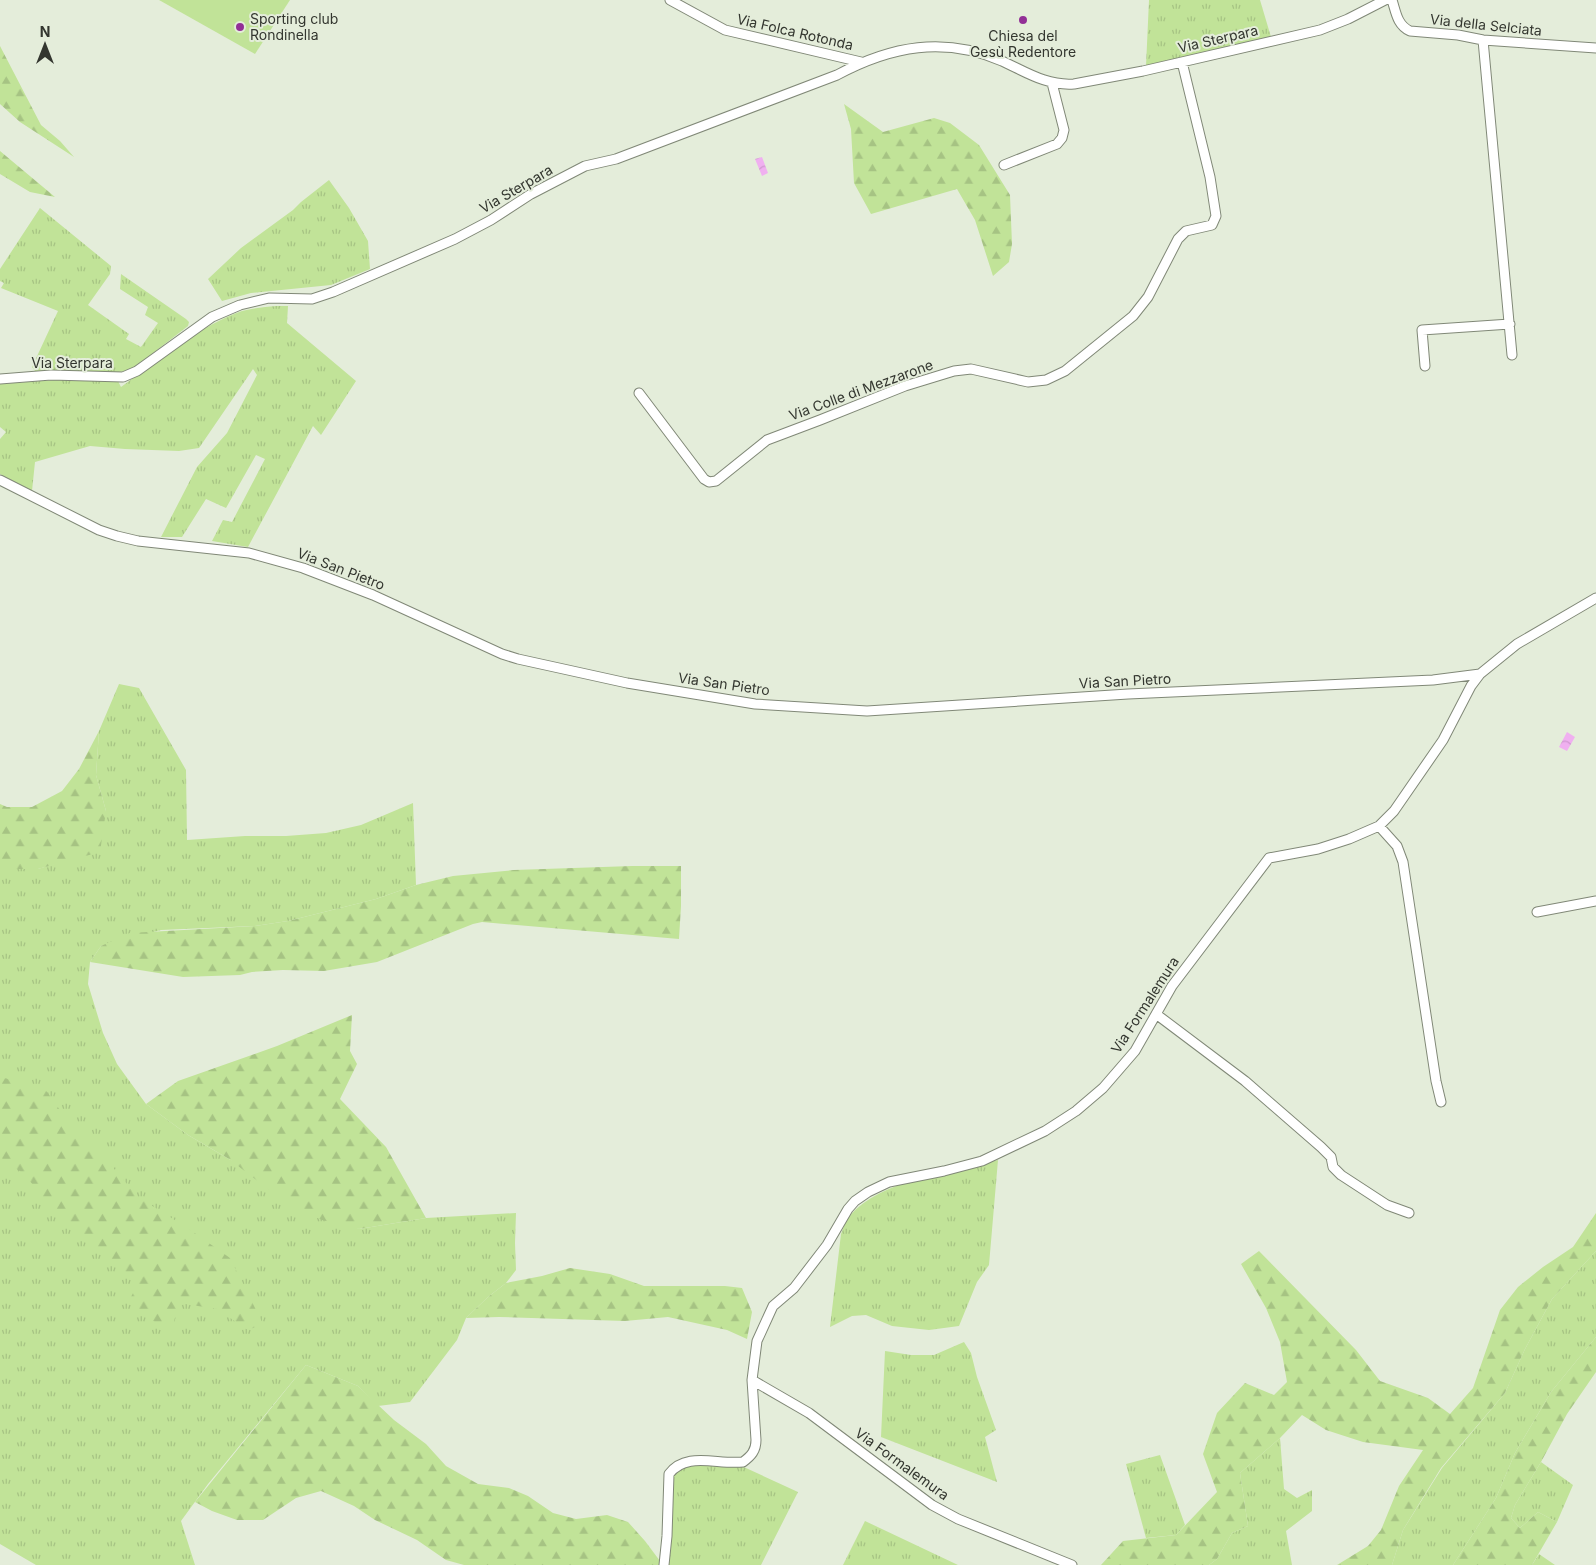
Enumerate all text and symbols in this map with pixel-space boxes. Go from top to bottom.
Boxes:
place label: Sporting club Rondinella [250,10,338,43]
street label: Via Folca Rotonda [735,10,855,53]
street label: Via della Selciata [1429,10,1543,39]
marker: Chiesa del Gesù Redentore [1017,14,1029,26]
north arrow [20,20,70,70]
marker: Sporting club Rondinella [234,21,246,33]
street label: Via Sterpara [1176,21,1260,56]
text: N [40,23,50,40]
place label: Chiesa del Gesù Redentore [970,27,1076,60]
street label: Via Sterpara [476,161,555,216]
street label: Via Sterpara [31,354,113,371]
street label: Via Colle di Mezzarone [786,356,935,424]
street label: Via San Pietro [295,544,387,593]
street label: Via San Pietro [677,669,771,698]
street label: Via San Pietro [1078,670,1172,691]
street label: Via Formalemura [1107,953,1182,1056]
street label: Via Formalemura [852,1424,953,1503]

